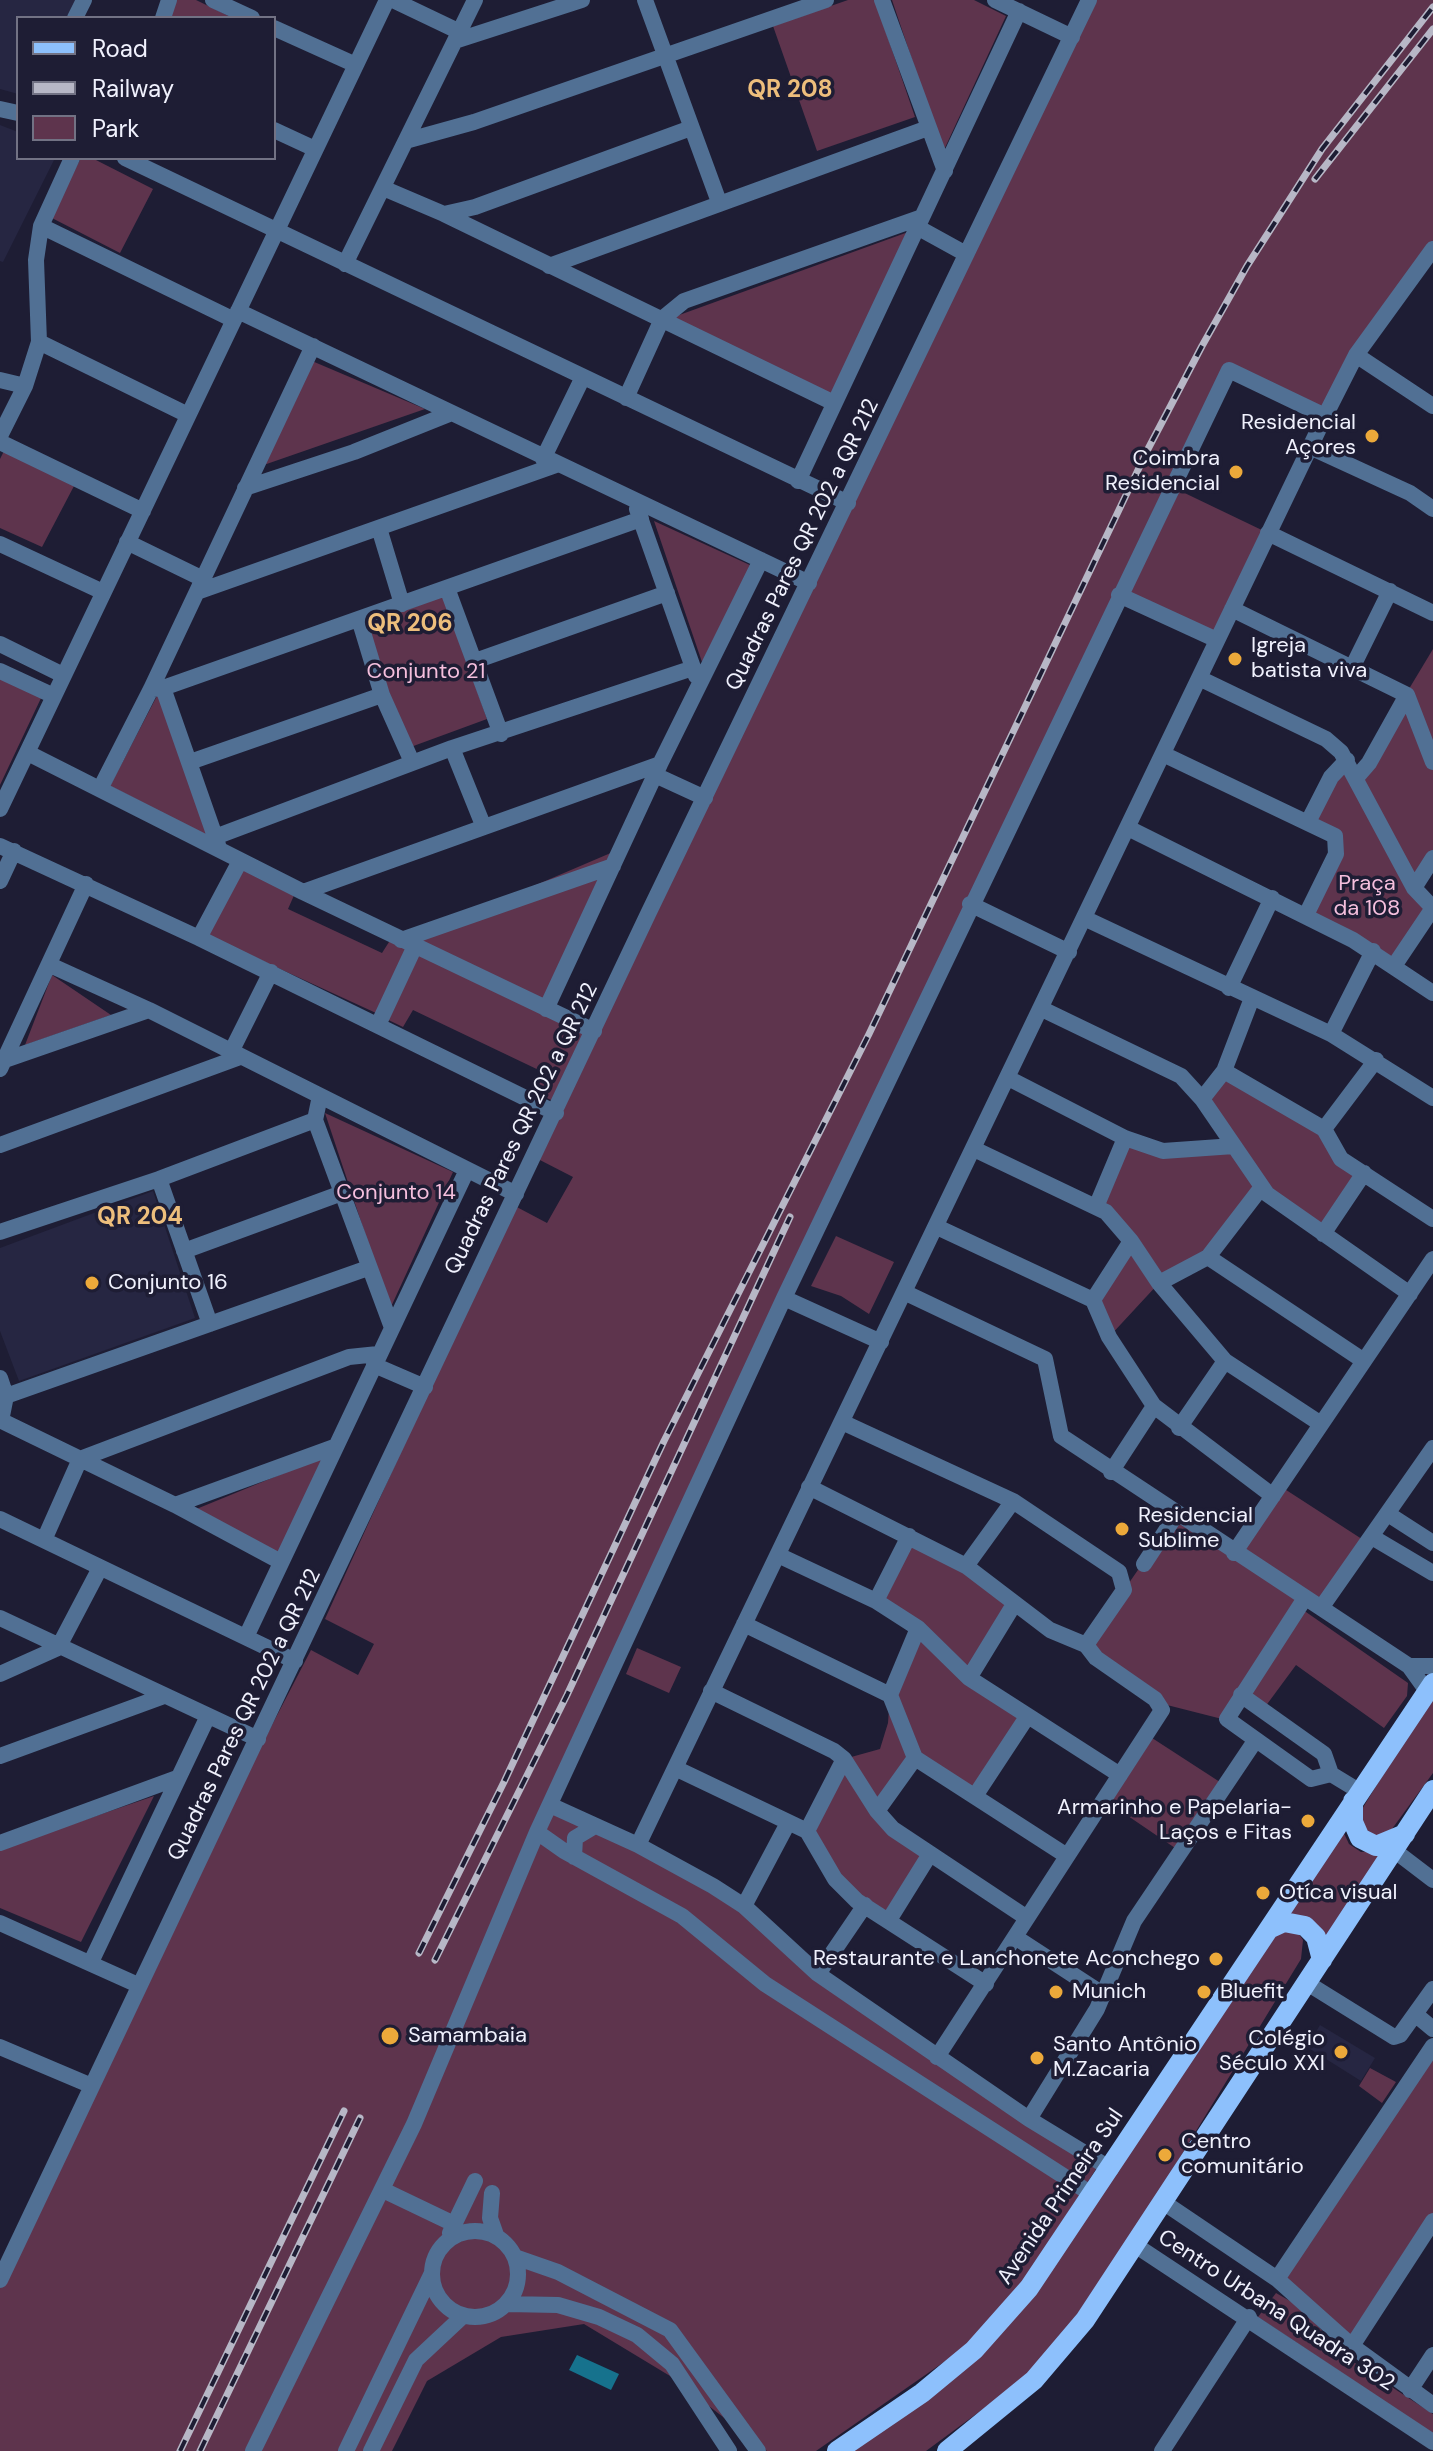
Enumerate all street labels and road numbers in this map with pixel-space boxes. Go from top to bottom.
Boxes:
street label: Quadras Pares QR 202 a QR 212 [721,395,885,695]
street label: Quadras Pares QR 202 a QR 212 [440,979,604,1279]
street label: Quadras Pares QR 202 a QR 212 [163,1565,327,1865]
street label: Avenida Primeira Sul [992,2104,1130,2290]
street label: Centro Urbana Quadra 302 [1153,2225,1399,2397]

